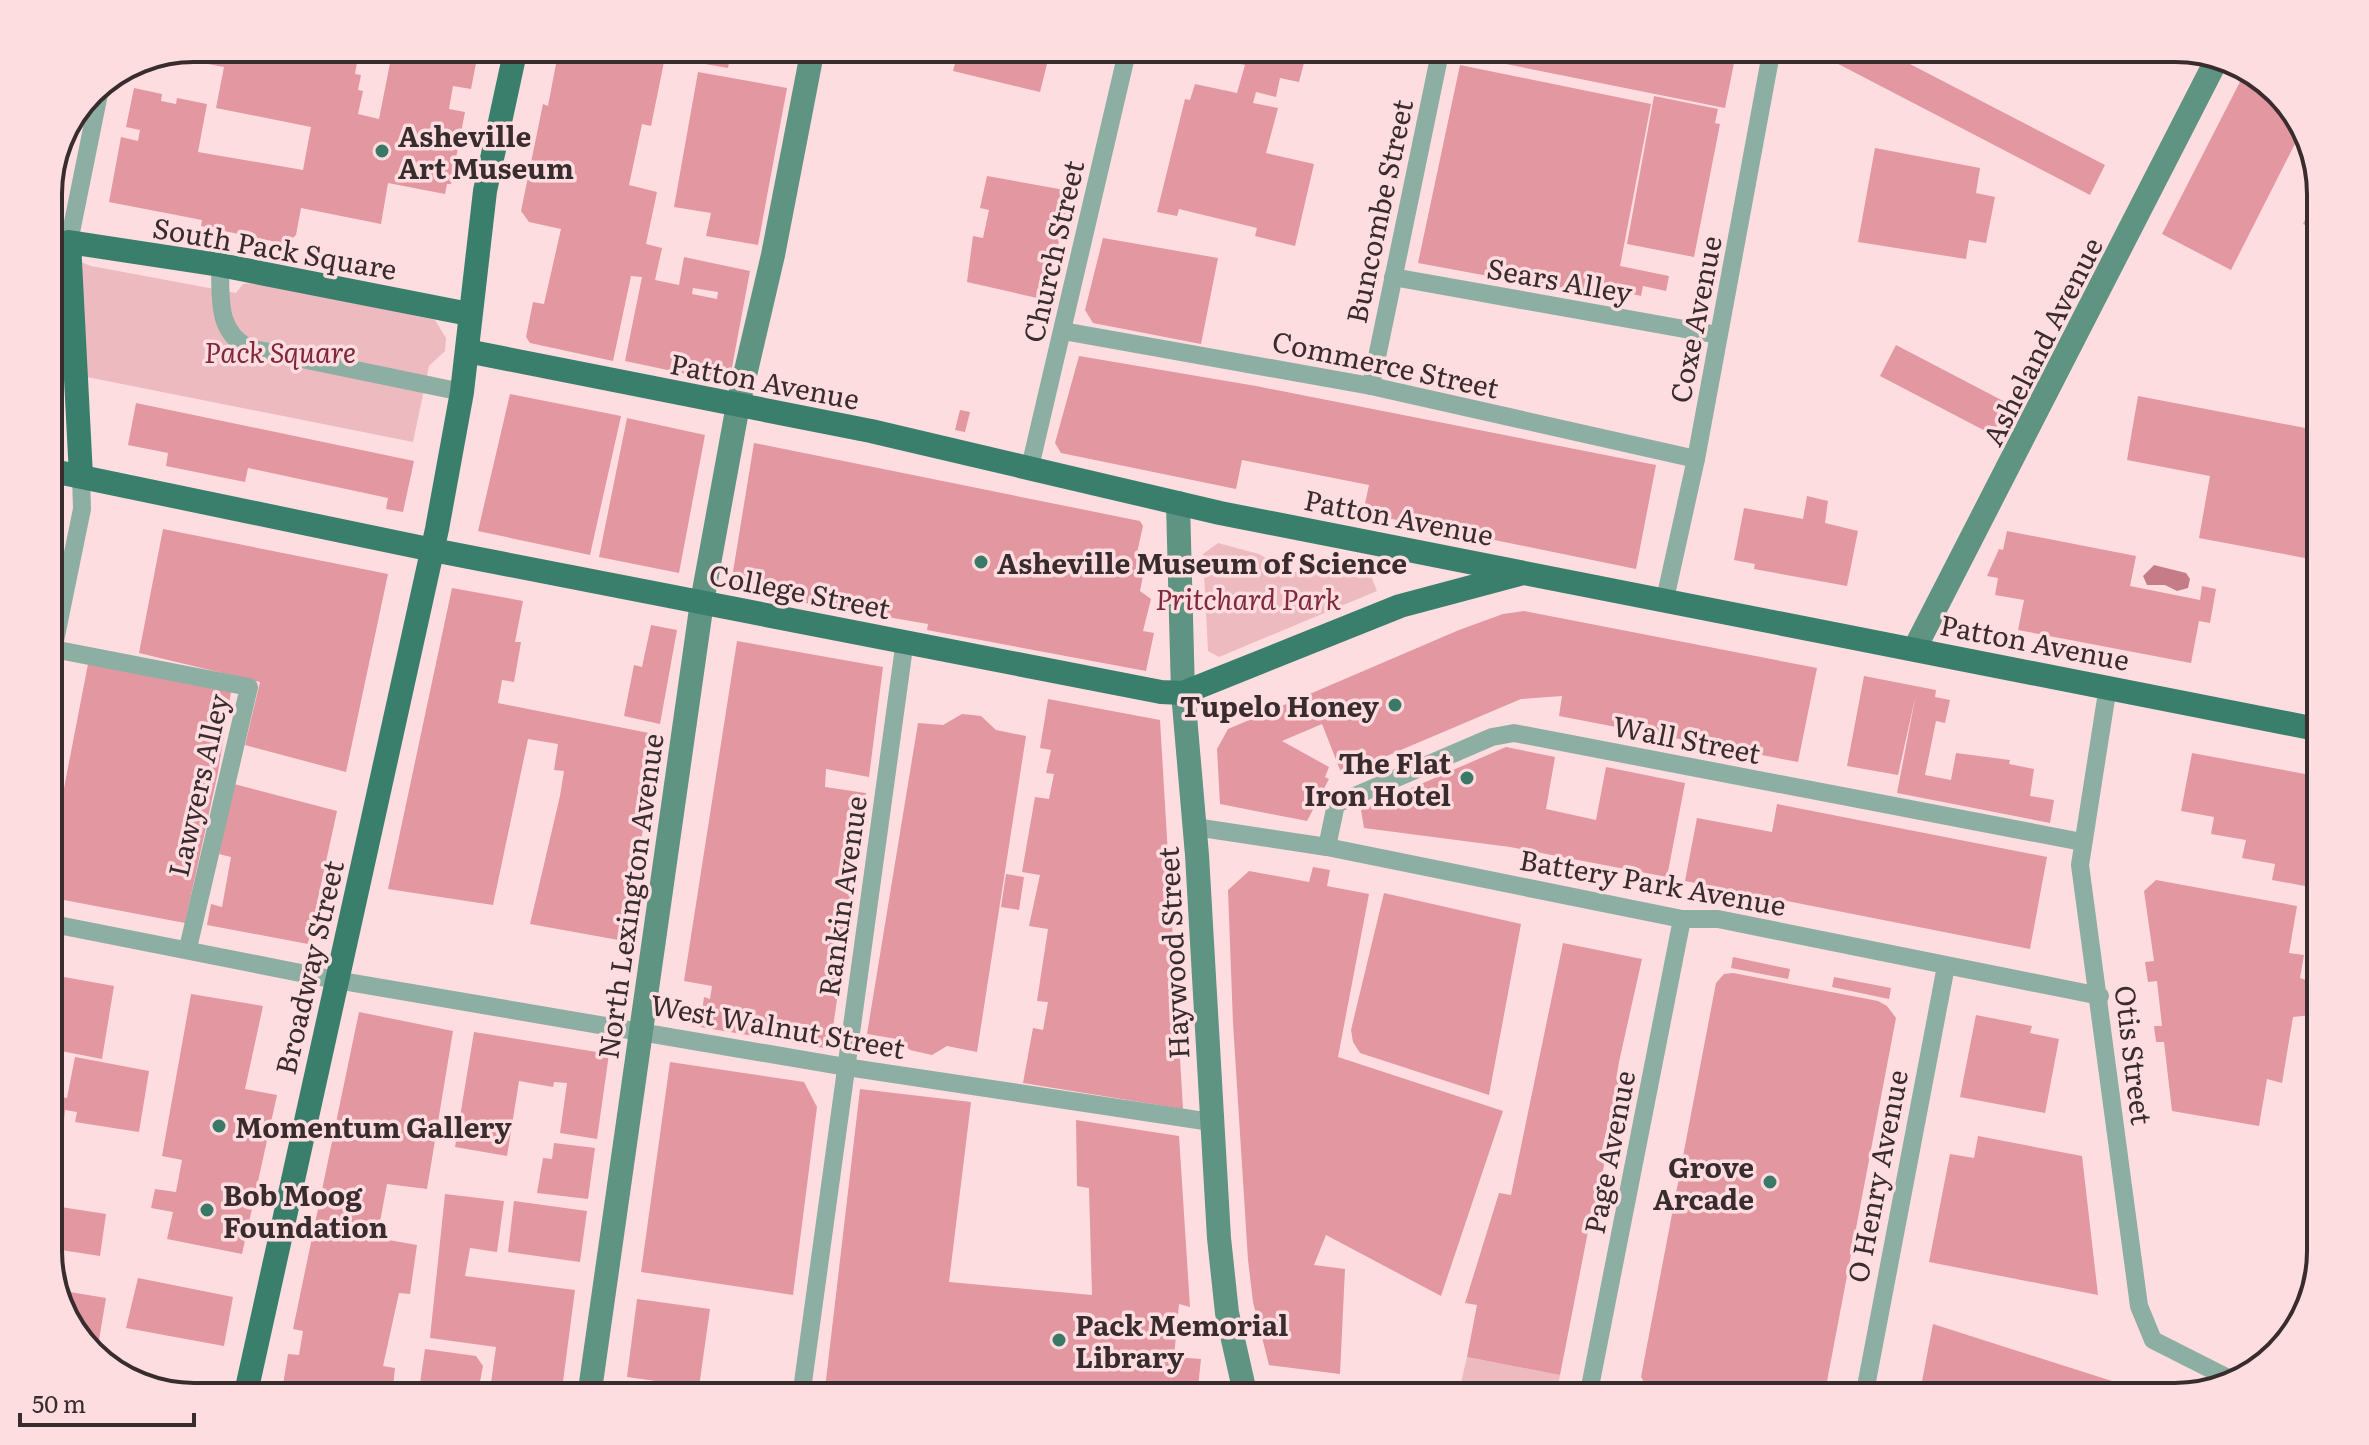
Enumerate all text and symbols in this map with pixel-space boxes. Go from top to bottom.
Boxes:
street label: Buncombe Street [1334,94,1422,327]
place label: Asheville Art Museum [398,114,574,188]
marker: Asheville Art Museum [373,142,391,160]
street label: Church Street [1011,155,1094,346]
street label: South Pack Square [150,205,400,289]
street label: Asheland Avenue [1970,229,2112,453]
street label: Coxe Avenue [1657,232,1731,406]
street label: Sears Alley [1484,246,1637,313]
street label: Commerce Street [1269,318,1504,408]
park label: Pack Square [204,330,356,372]
street label: Patton Avenue [667,341,863,419]
street label: Patton Avenue [1301,477,1497,555]
place label: Asheville Museum of Science [997,541,1407,583]
street label: College Street [706,552,895,628]
marker: Asheville Museum of Science [972,553,990,571]
park label: Pritchard Park [1155,577,1341,619]
street label: Patton Avenue [1937,602,2133,680]
place label: Tupelo Honey [1180,684,1380,726]
street label: Lawyers Alley [156,689,239,881]
marker: Tupelo Honey [1386,696,1404,714]
street label: Wall Street [1610,703,1765,773]
street label: North Lexington Avenue [585,731,673,1061]
place label: The Flat Iron Hotel [1304,741,1452,815]
marker: The Flat Iron Hotel [1458,769,1476,787]
street label: Rankin Avenue [806,793,876,999]
street label: Battery Park Avenue [1517,837,1789,925]
street label: Haywood Street [1145,845,1199,1060]
street label: Broadway Street [263,855,353,1078]
street label: West Walnut Street [647,982,909,1068]
street label: Otis Street [2106,983,2164,1128]
street label: O Henry Avenue [1835,1066,1917,1286]
street label: Page Avenue [1572,1067,1644,1237]
place label: Momentum Gallery [235,1105,512,1147]
marker: Momentum Gallery [210,1117,228,1135]
place label: Grove Arcade [1653,1145,1754,1219]
place label: Bob Moog Foundation [223,1173,388,1247]
marker: Grove Arcade [1761,1173,1779,1191]
marker: Bob Moog Foundation [198,1201,216,1219]
place label: Pack Memorial Library [1075,1303,1288,1377]
marker: Pack Memorial Library [1050,1331,1068,1349]
scale bar [20,1377,194,1427]
text: 50 m [32,1385,86,1420]

